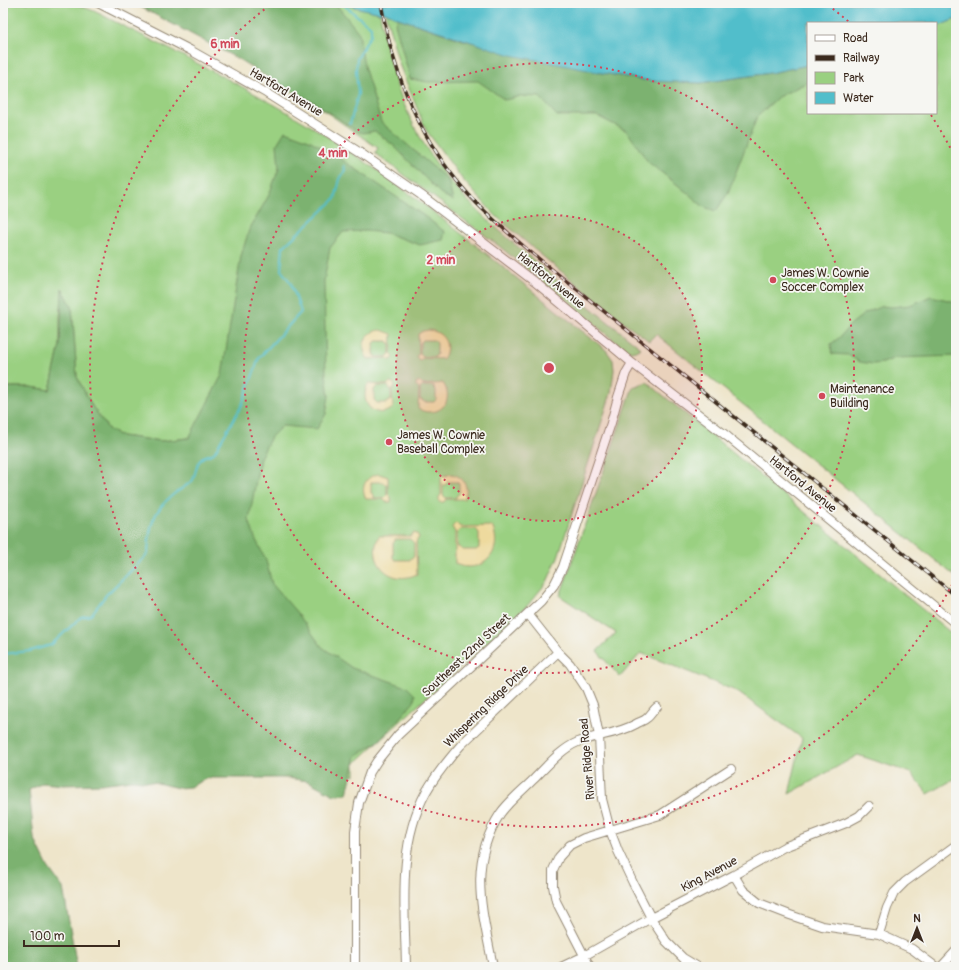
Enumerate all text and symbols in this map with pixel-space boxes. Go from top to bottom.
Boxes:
legend [807,22,937,114]
text: Road [843,31,868,46]
text: 6 min [210,37,240,52]
text: Railway [843,51,879,66]
street label: Hartford Avenue [247,65,325,120]
text: Park [843,71,864,86]
text: Water [843,91,874,106]
text: 4 min [317,146,348,161]
street label: Hartford Avenue [514,249,587,312]
text: 2 min [427,253,456,268]
place label: James W. Cownie Soccer Complex [781,266,869,295]
marker: James W. Cownie Soccer Complex [768,275,778,285]
centre of rings [542,361,556,375]
place label: Maintenance Building [830,382,894,411]
marker: Maintenance Building [817,391,827,401]
place label: James W. Cownie Baseball Complex [397,428,485,457]
marker: James W. Cownie Baseball Complex [384,437,394,447]
street label: Hartford Avenue [766,453,839,516]
street label: Southeast 22nd Street [419,610,514,700]
street label: Whispering Ridge Drive [441,662,532,751]
street label: River Ridge Road [576,717,599,800]
street label: King Avenue [679,853,740,896]
north arrow [897,908,937,948]
text: N [913,912,921,925]
scale bar [24,922,119,948]
text: 100 m [30,929,65,944]

